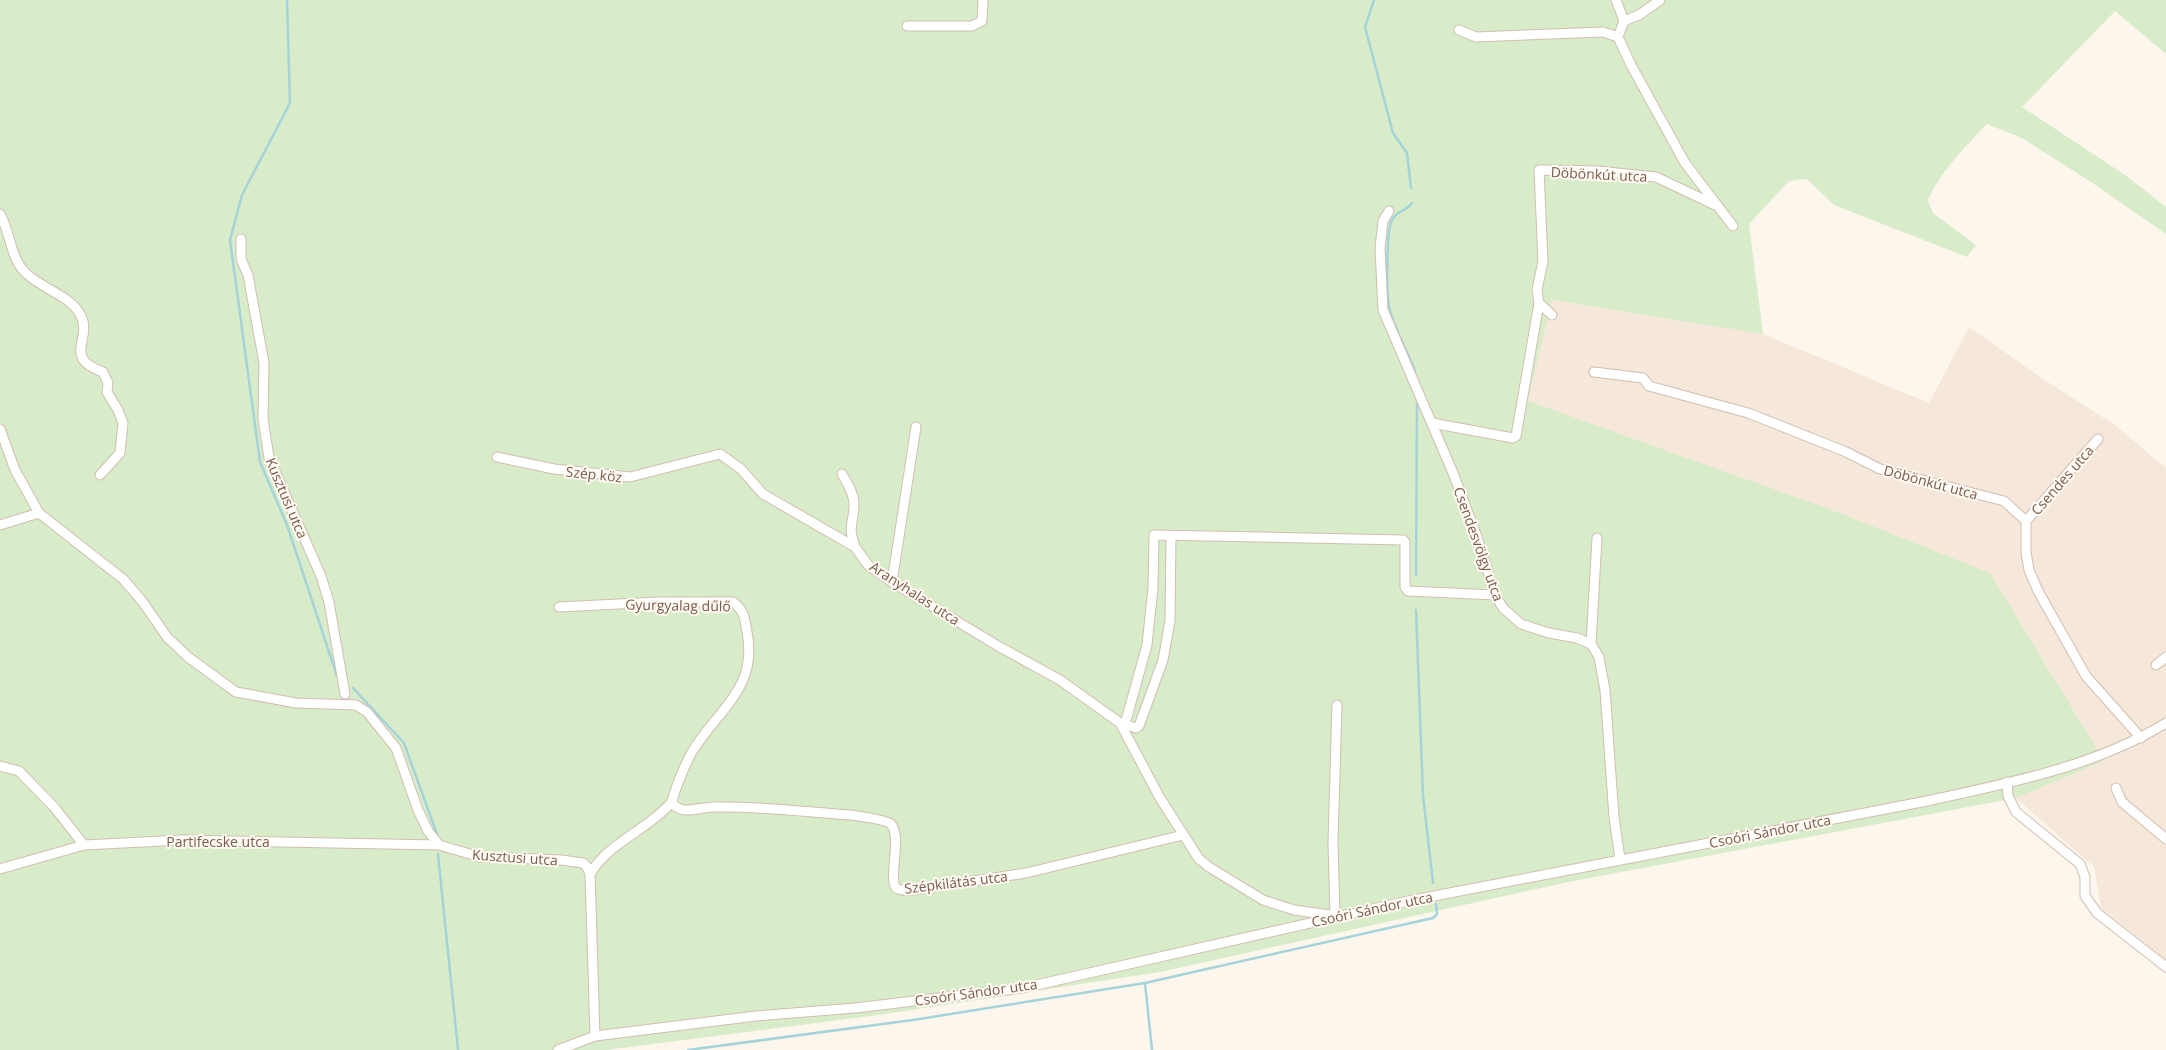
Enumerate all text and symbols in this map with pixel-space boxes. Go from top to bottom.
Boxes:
street label: Döbönkút utca [1550,162,1648,186]
street label: Csendes utca [2026,441,2098,519]
street label: Kusztusi utca [261,455,313,541]
street label: Döbönkút utca [1882,460,1980,504]
street label: Szép köz [565,462,624,486]
street label: Csendesvölgy utca [1449,484,1509,604]
street label: Aranyhalas utca [866,557,964,629]
street label: Gyurgyalag dűlő [625,595,731,615]
street label: Csoóri Sándor utca [1707,810,1833,852]
street label: Partifecske utca [166,832,270,851]
street label: Kusztusi utca [472,845,558,869]
street label: Szépkilátás utca [903,866,1009,898]
street label: Csoóri Sándor utca [1310,887,1434,931]
street label: Csoóri Sándor utca [913,974,1039,1010]

